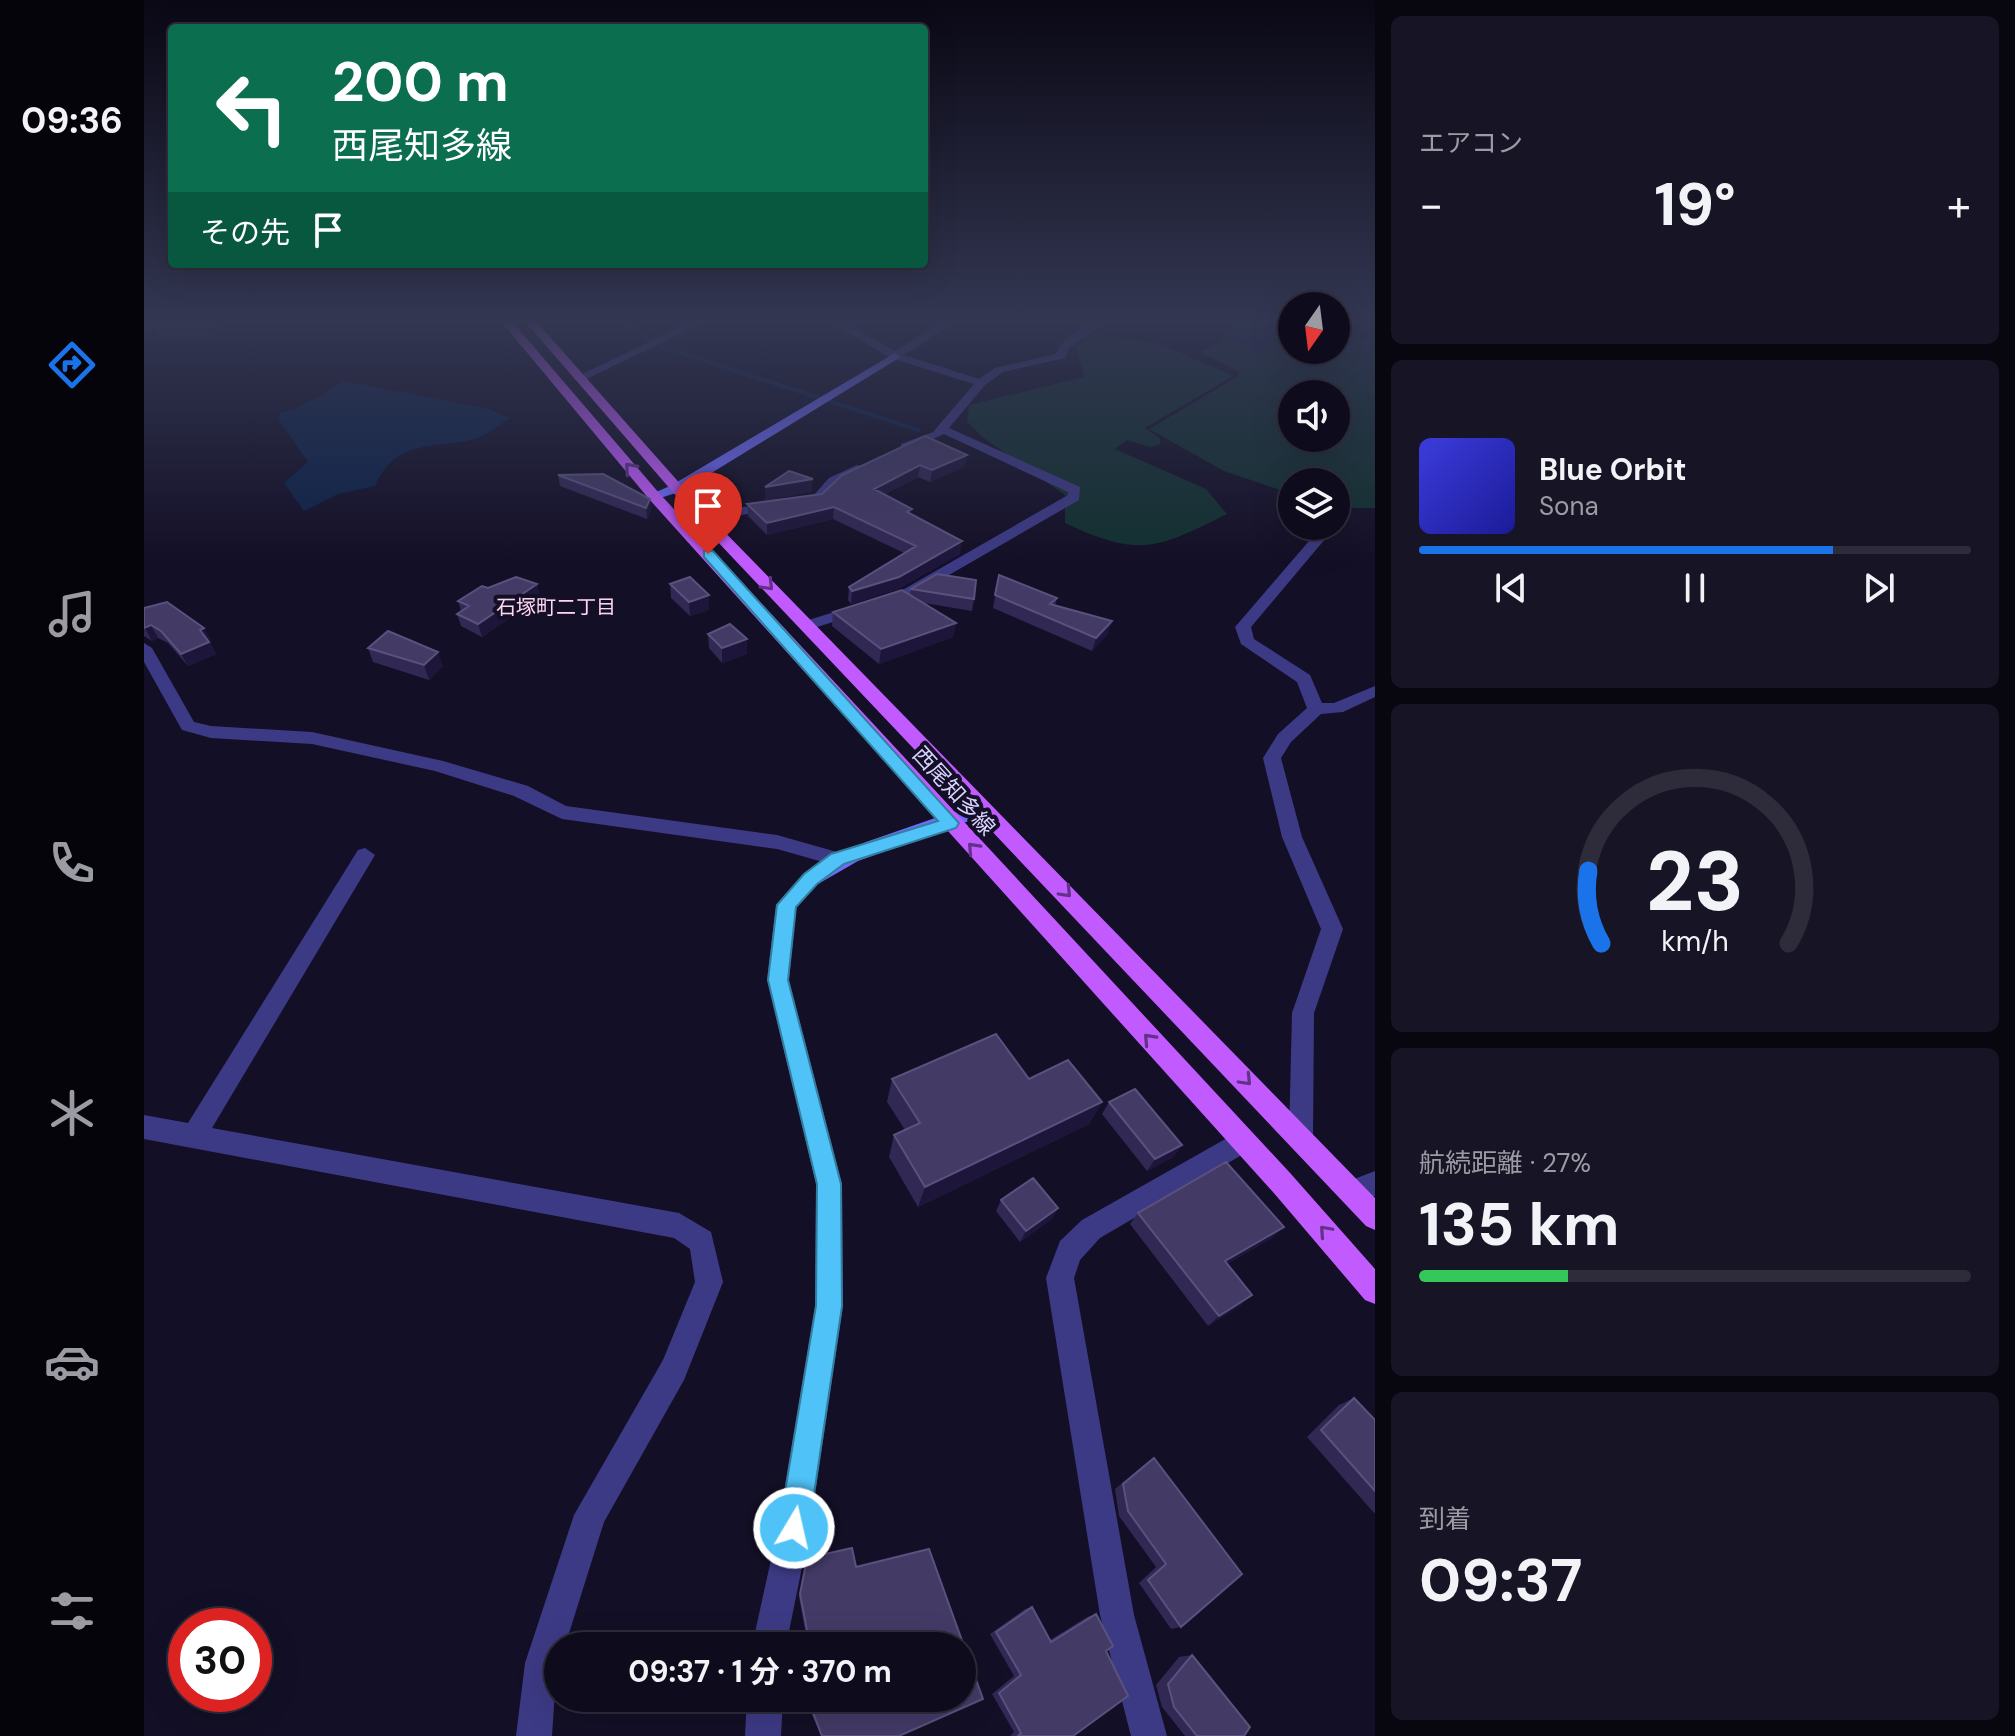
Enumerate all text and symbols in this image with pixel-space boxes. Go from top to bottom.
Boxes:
text: 200 m [332,45,509,118]
icon: left [200,56,304,160]
text: 09:36 [21,97,123,144]
text: 西尾知多線 [332,122,512,169]
text: エアコン [1419,126,1523,160]
text: 19° [1654,165,1736,244]
text: − [1419,176,1443,234]
text: + [1947,176,1971,234]
icon: arrive [306,208,350,252]
text: その先 [200,213,290,252]
north arrow [1278,292,1350,364]
map controls [1278,292,1350,540]
icon: directions [44,337,100,393]
button: sound [1278,380,1350,452]
text: Blue Orbit [1539,450,1686,489]
one-way arrow [625,462,639,477]
button: layers [1278,468,1350,540]
pin [674,472,742,554]
icon: arrive [686,484,730,528]
text: Sona [1539,489,1599,523]
icon: previous [1489,566,1533,610]
icon: pause [1673,566,1717,610]
icon: next [1857,566,1901,610]
one-way arrow [759,576,773,590]
icon: music [44,586,100,642]
district label: 石塚町二丁目 [496,594,616,620]
street label: 西尾知多線 [906,740,1002,842]
text: 23 [1646,827,1744,936]
icon: phone [44,835,100,891]
one-way arrow [967,843,982,857]
one-way arrow [1056,883,1071,897]
text: km/h [1661,923,1729,960]
one-way arrow [1144,1034,1158,1048]
one-way arrow [1237,1071,1251,1085]
icon: climate [44,1085,100,1141]
text: 航続距離 · 27% [1419,1146,1591,1180]
text: 135 km [1419,1185,1620,1264]
one-way arrow [1320,1225,1334,1240]
icon: car [44,1334,100,1390]
position arrow [752,1486,836,1570]
text: 到着 [1419,1502,1471,1536]
text: 09:37 [1419,1541,1583,1620]
icon: filters [44,1583,100,1639]
speed limit sign: 30 [168,1608,272,1712]
text: 09:37 · 1 分 · 370 m [628,1652,892,1691]

